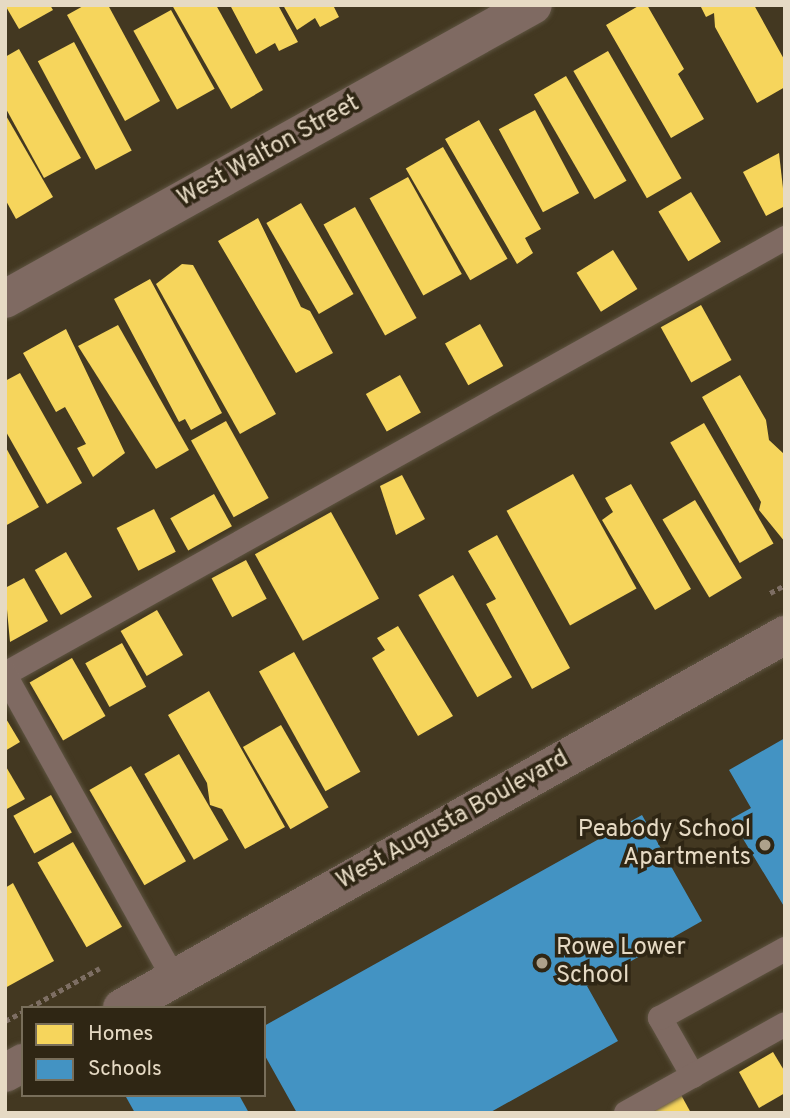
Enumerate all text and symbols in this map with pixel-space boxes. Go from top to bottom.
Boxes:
street label: West Walton Street [173,90,365,214]
street label: West Augusta Boulevard [332,745,574,897]
place label: Peabody School Apartments [578,817,751,873]
marker: Peabody School Apartments [757,837,773,853]
place label: Rowe Lower School [556,935,686,991]
marker: Rowe Lower School [534,955,550,971]
legend [21,1006,266,1097]
text: Homes [88,1021,153,1048]
text: Schools [88,1056,162,1083]

